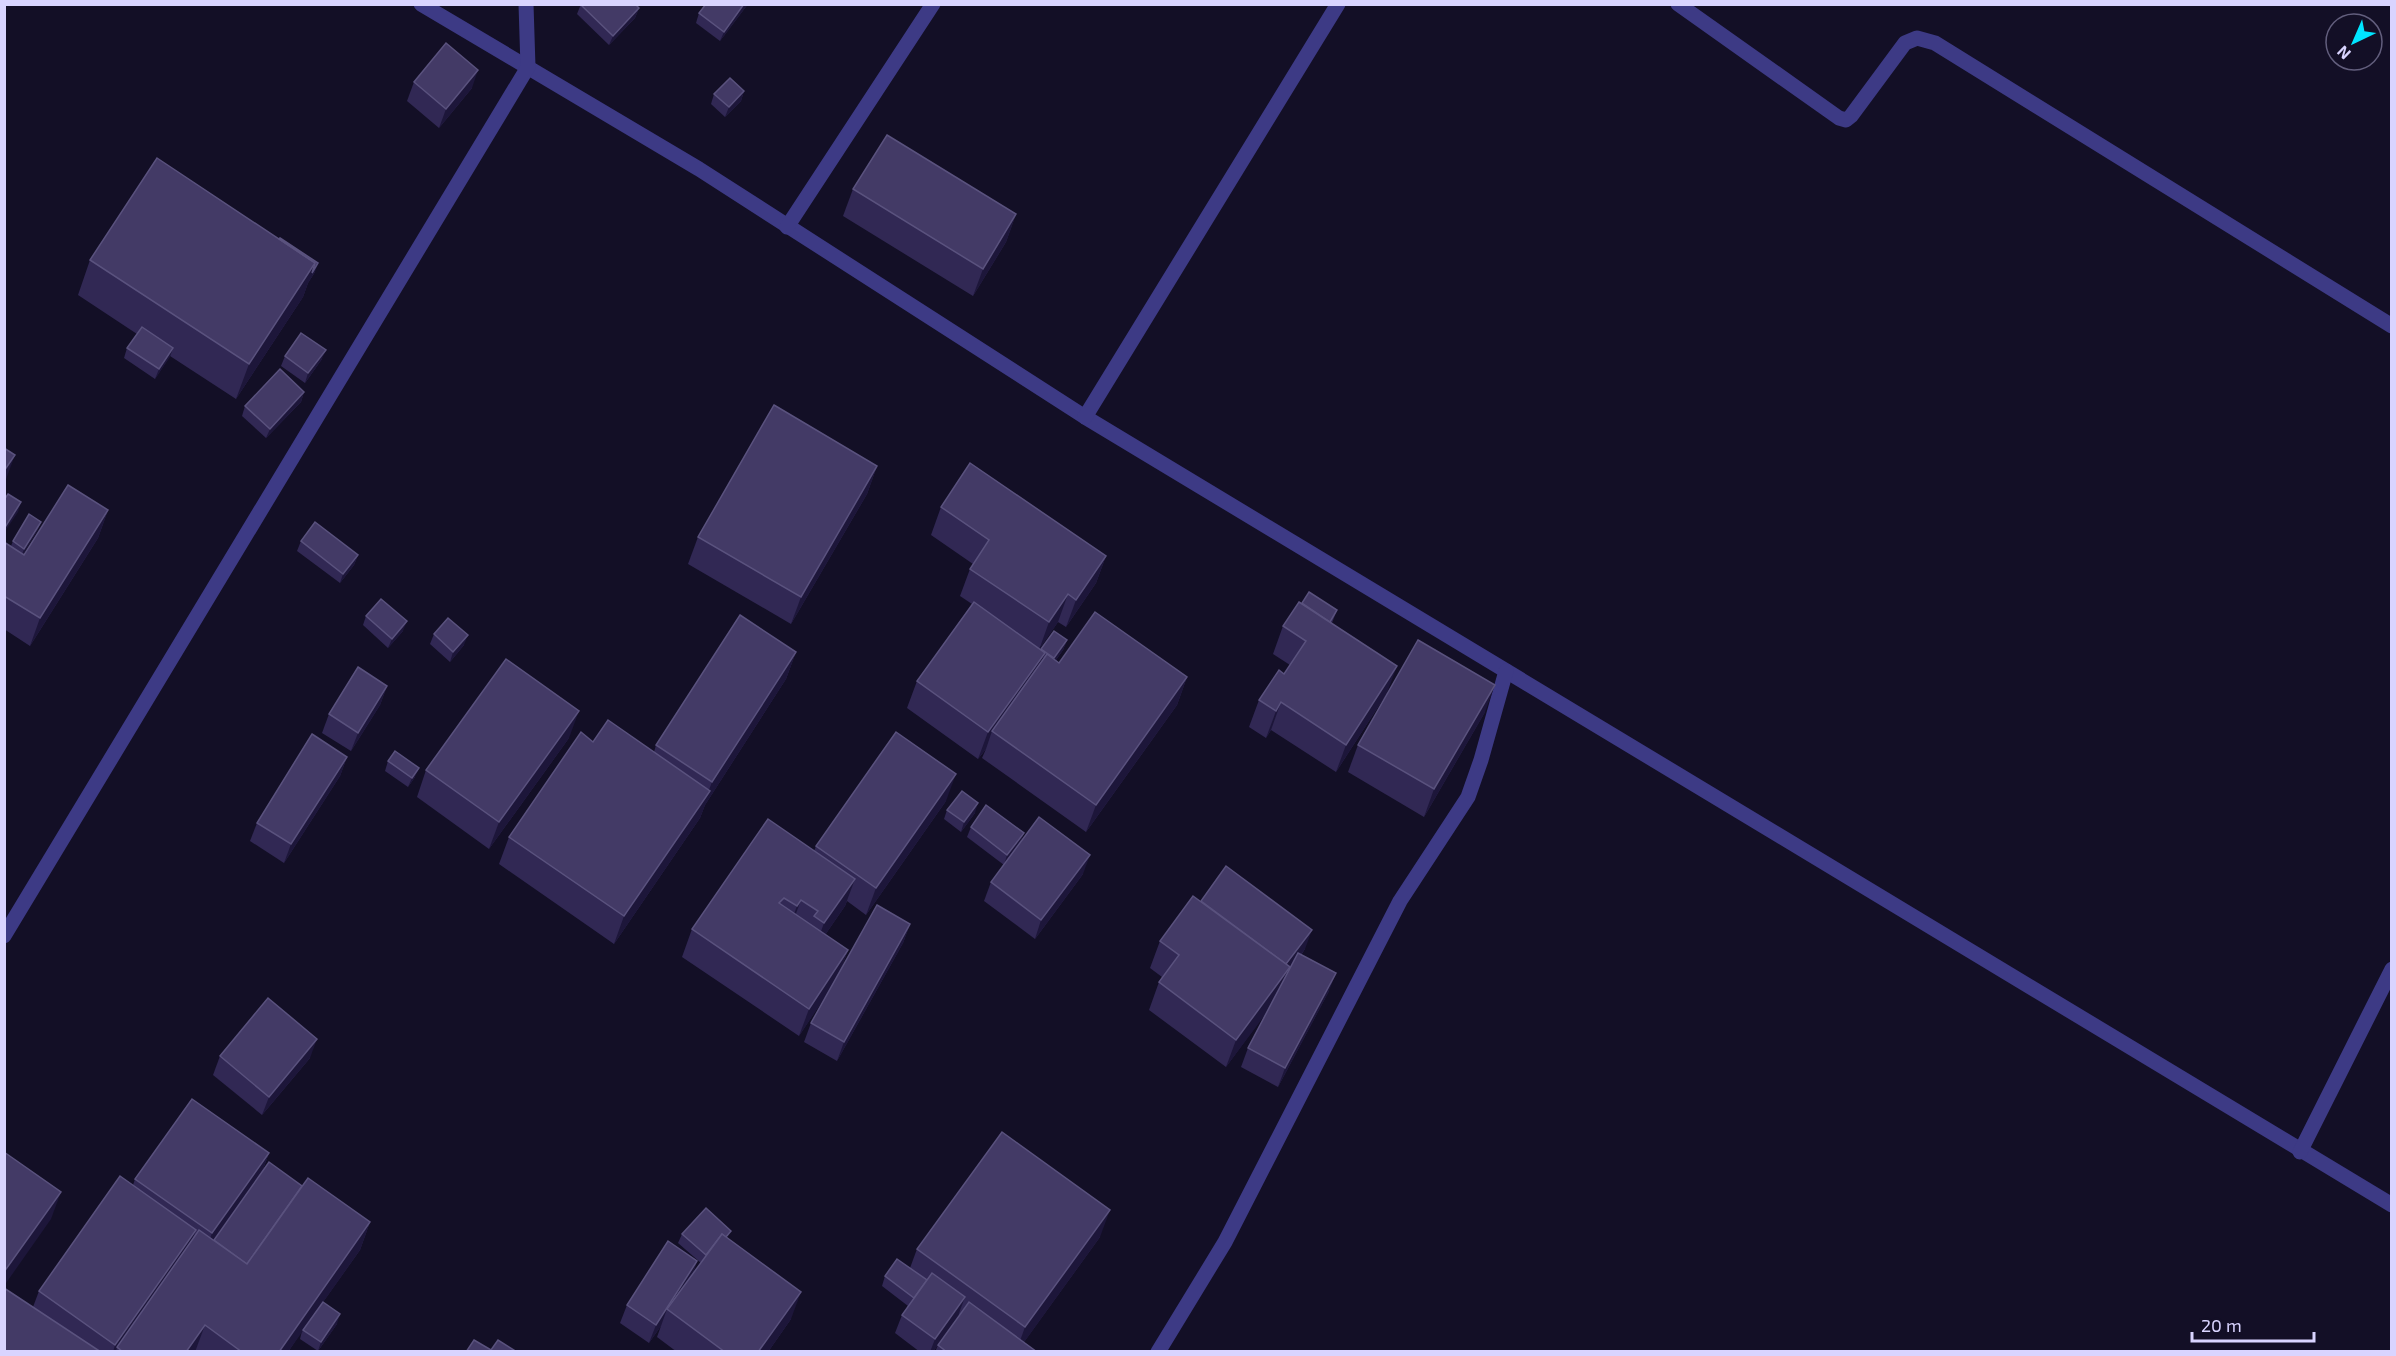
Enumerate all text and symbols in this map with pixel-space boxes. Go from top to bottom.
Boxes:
north arrow [2324,12,2384,72]
text: N [2332,42,2354,64]
scale bar [2192,1305,2314,1343]
text: 20 m [2201,1314,2242,1336]

